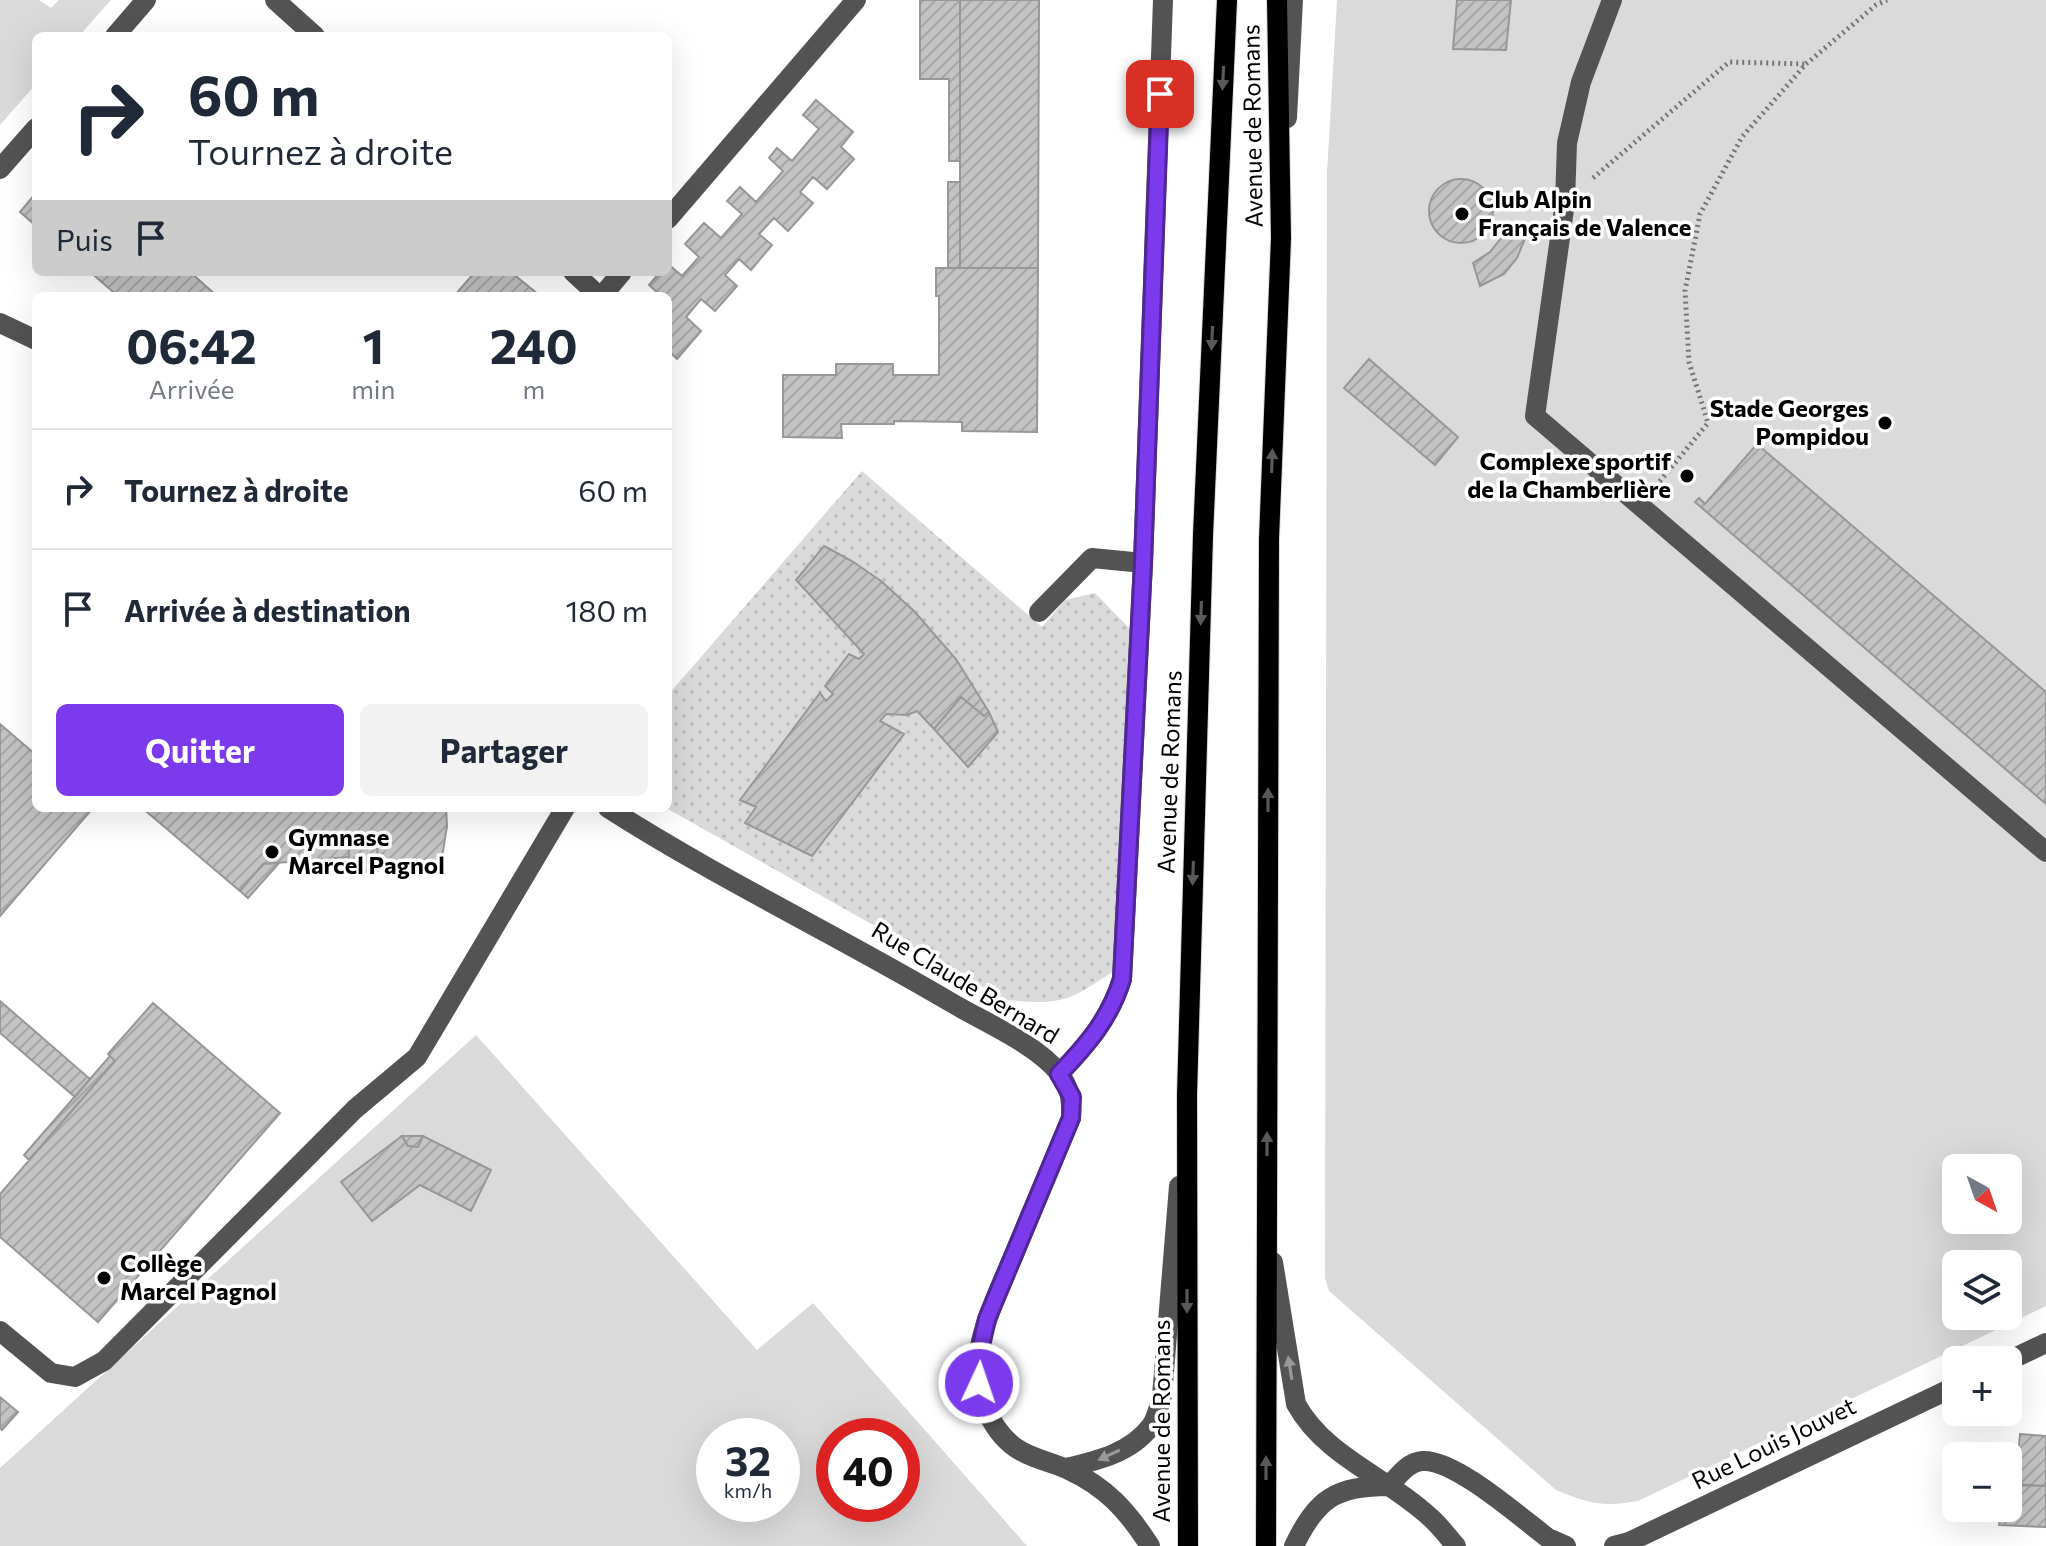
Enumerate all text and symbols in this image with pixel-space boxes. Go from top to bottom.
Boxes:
street label: Avenue de Romans [1235,24,1268,228]
text: 60 m [188,59,319,128]
pin [1126,60,1194,128]
icon: right [56,64,160,168]
one-way arrow [1217,66,1230,91]
icon: arrive [1138,72,1182,116]
text: Tournez à droite [188,128,453,172]
place label: Club Alpin Français de Valence [1478,184,1692,241]
marker: Club Alpin Français de Valence [1453,205,1471,223]
icon: arrive [129,216,173,260]
text: Puis [56,220,113,257]
text: 06:42 [126,315,257,374]
text: 1 [362,315,384,374]
text: 240 [490,315,578,374]
one-way arrow [1205,326,1218,351]
text: Arrivée [149,373,234,404]
text: min [351,373,395,404]
text: m [522,373,545,404]
place label: Stade Georges Pompidou [1710,393,1869,450]
marker: Stade Georges Pompidou [1876,414,1894,432]
place label: Complexe sportif de la Chamberlière [1467,446,1671,503]
one-way arrow [1266,448,1279,473]
icon: right [56,467,100,511]
marker: Complexe sportif de la Chamberlière [1678,467,1696,485]
text: Tournez à droite [124,471,348,508]
text: 60 m [578,471,648,508]
icon: arrive [56,587,100,631]
text: Arrivée à destination [124,591,411,628]
text: 180 m [565,591,648,628]
one-way arrow [1195,601,1207,626]
street label: Avenue de Romans [1150,670,1187,874]
button: Quitter [56,704,344,796]
button: Partager [360,704,648,796]
one-way arrow [1262,787,1274,812]
place label: Gymnase Marcel Pagnol [288,822,445,879]
marker: Gymnase Marcel Pagnol [263,843,281,861]
one-way arrow [1187,861,1200,886]
street label: Rue Claude Bernard [867,914,1065,1049]
one-way arrow [1260,1131,1273,1156]
north arrow [1942,1154,2022,1234]
map controls [1942,1154,2022,1522]
place label: Collège Marcel Pagnol [120,1248,277,1305]
button: layers [1942,1250,2022,1330]
marker: Collège Marcel Pagnol [95,1269,113,1287]
one-way arrow [1181,1289,1193,1314]
street label: Avenue de Romans [1146,1319,1175,1523]
position arrow [937,1341,1021,1425]
button: + [1942,1346,2022,1426]
one-way arrow [1283,1355,1296,1380]
street label: Rue Louis Jouvet [1687,1390,1860,1495]
speed limit sign: 40 [816,1418,920,1522]
text: 32 [725,1435,771,1484]
button: − [1942,1442,2022,1522]
one-way arrow [1098,1448,1121,1462]
one-way arrow [1260,1455,1272,1480]
text: km/h [724,1478,772,1502]

